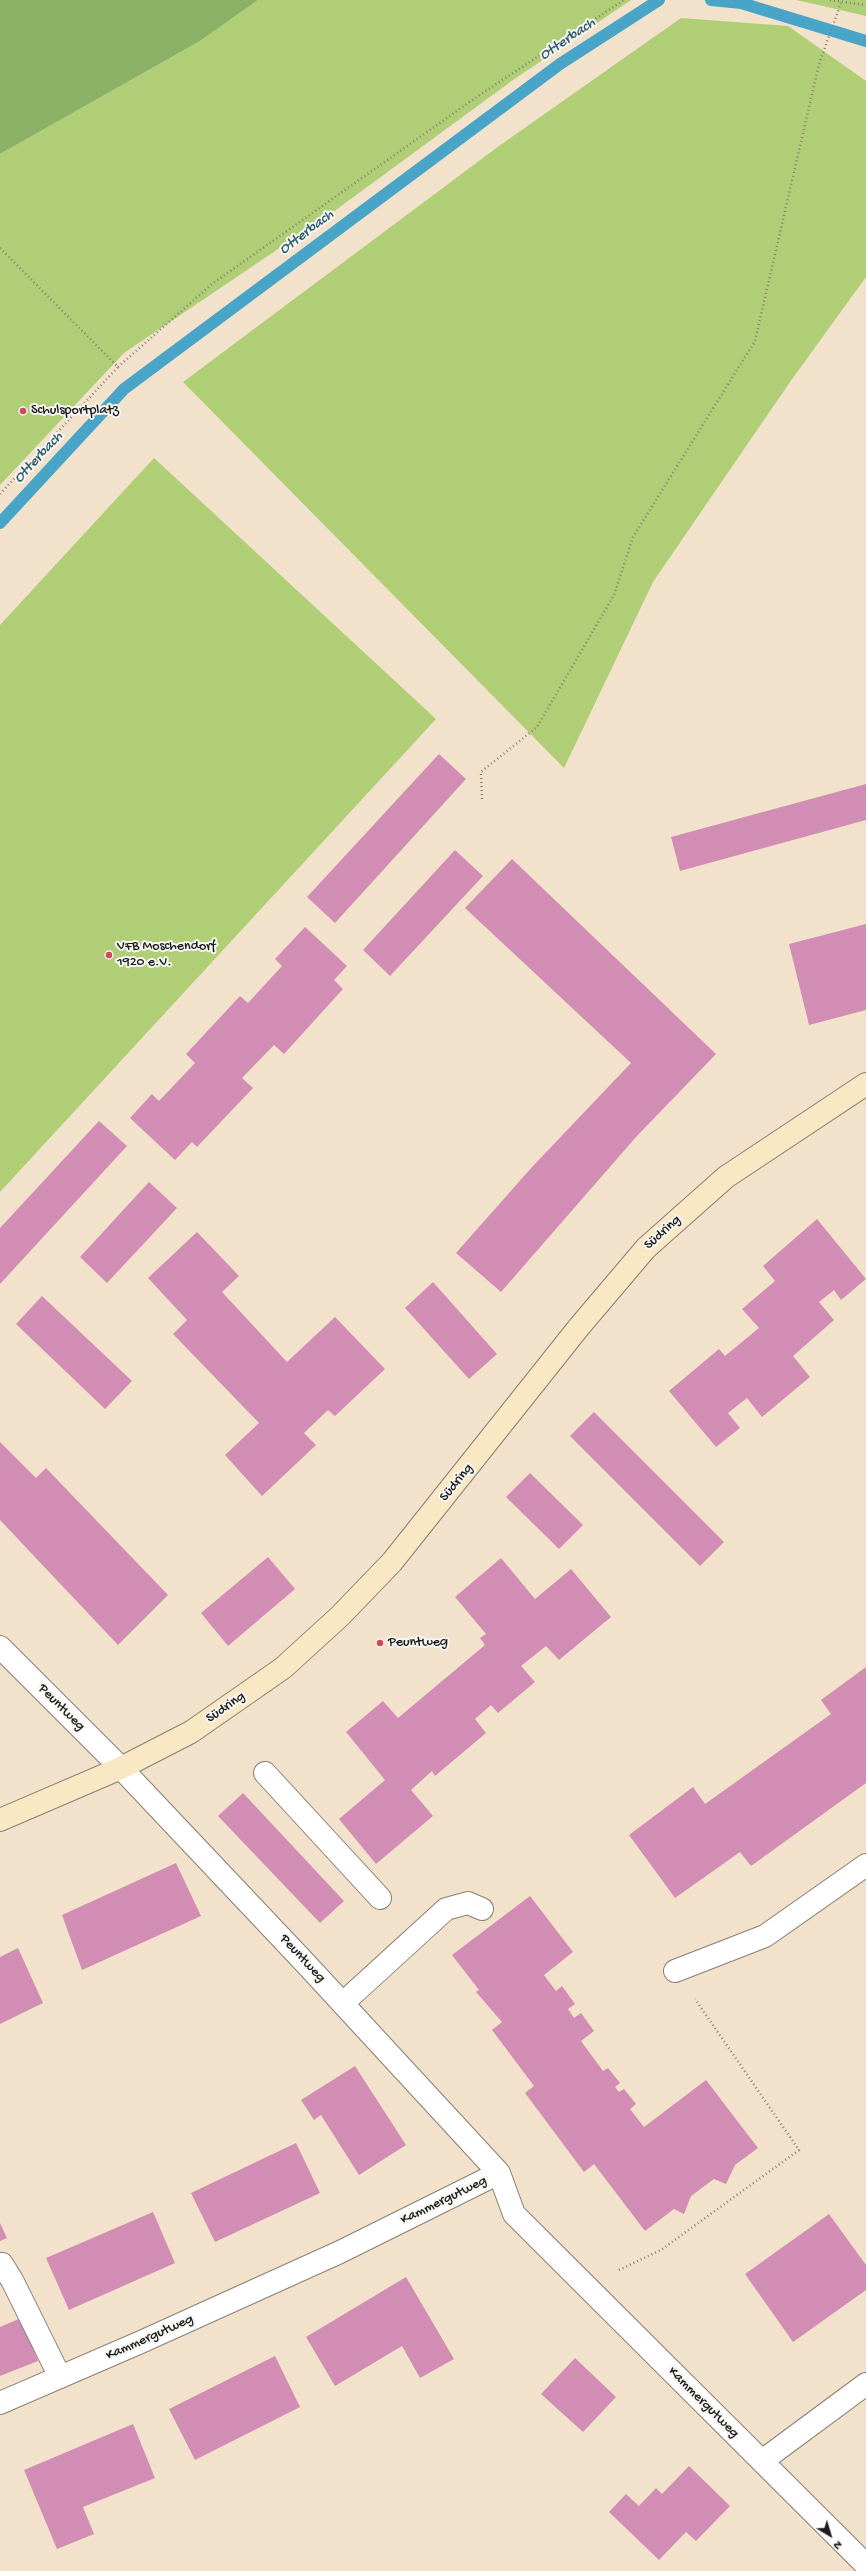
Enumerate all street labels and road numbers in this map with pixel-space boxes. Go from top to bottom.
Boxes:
street label: Südring [641,1212,685,1254]
street label: Südring [437,1461,477,1505]
street label: Peuntweg [34,1681,88,1735]
street label: Südring [203,1689,249,1727]
street label: Peuntweg [275,1931,329,1987]
street label: Kammergutweg [398,2173,490,2229]
street label: Kammergutweg [104,2311,196,2365]
street label: Kammergutweg [664,2364,742,2442]

